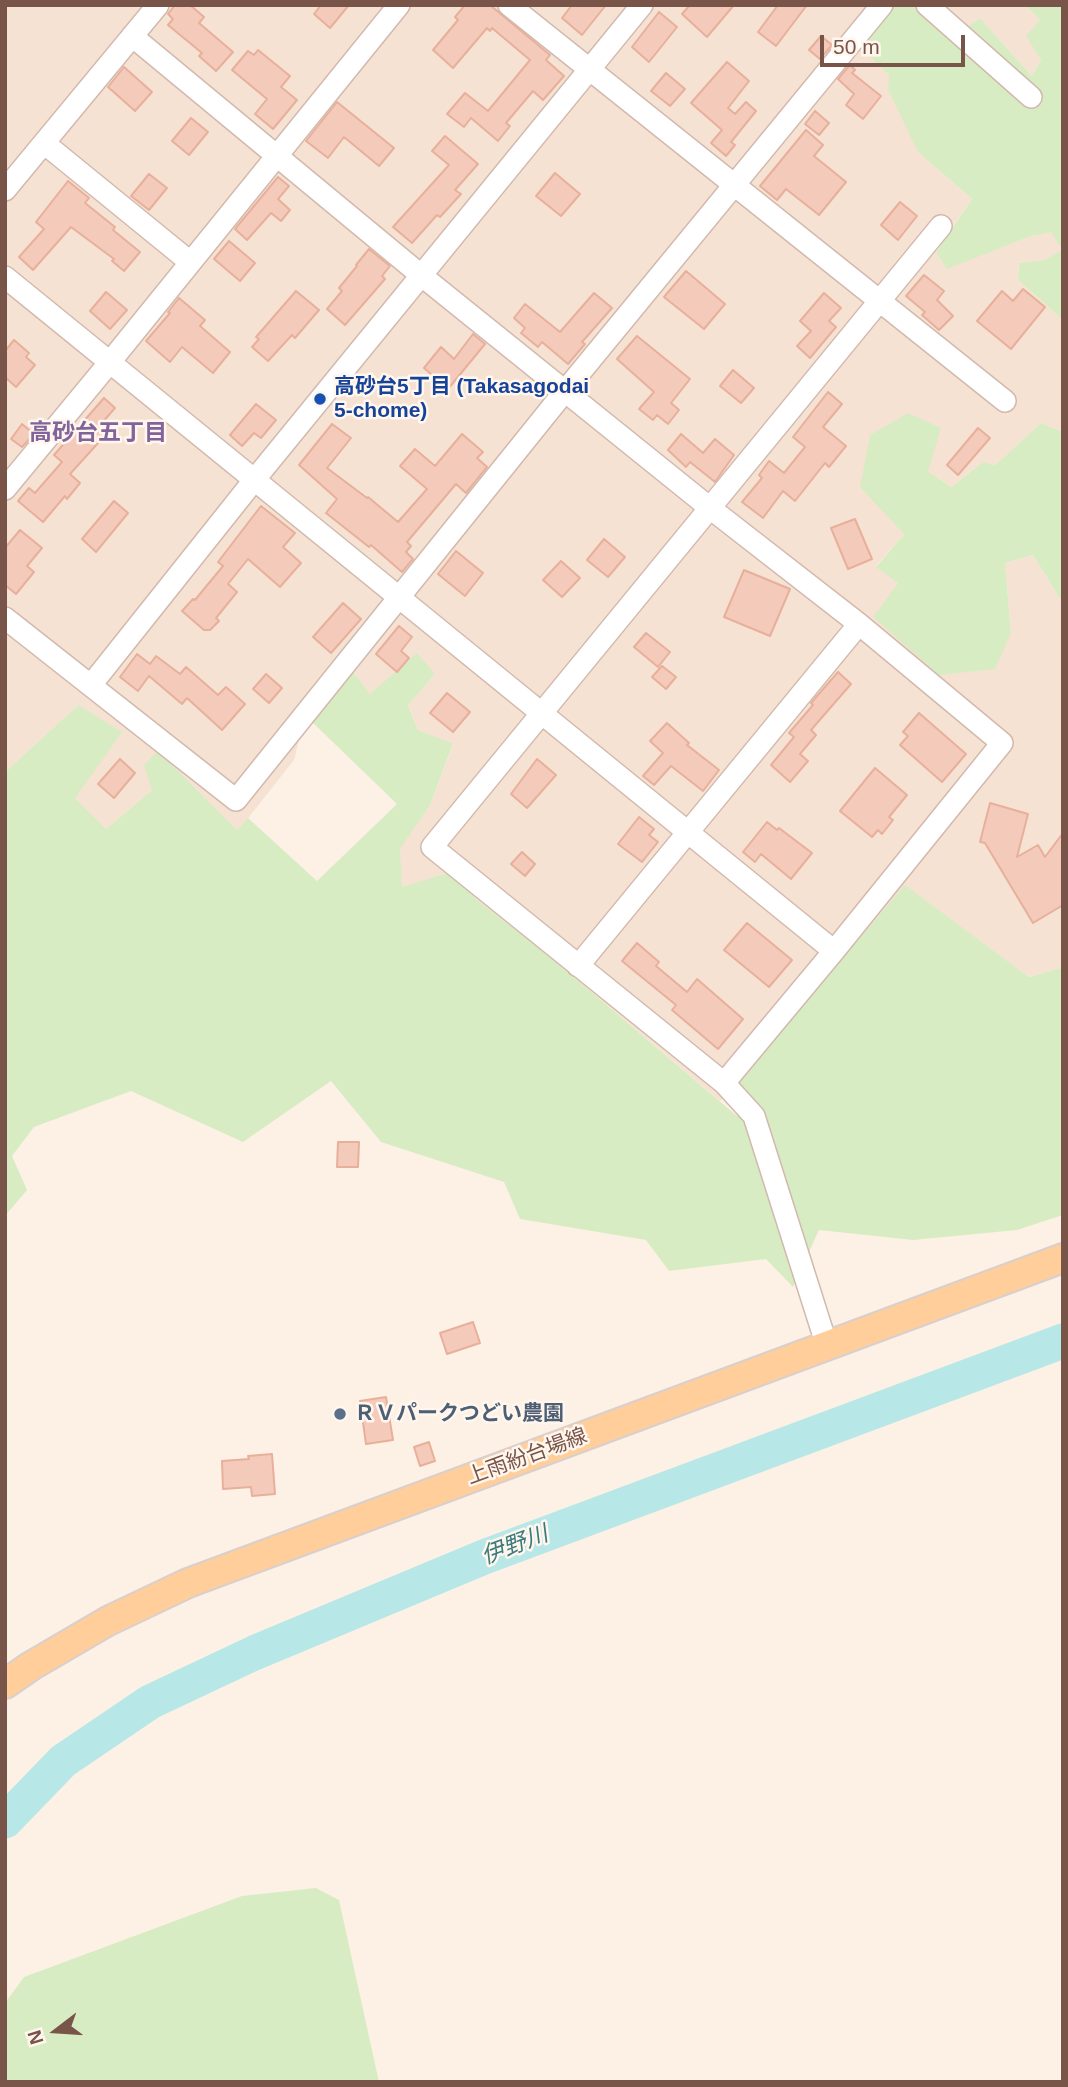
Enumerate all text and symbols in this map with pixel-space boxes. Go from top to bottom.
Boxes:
scale bar [823,21,968,65]
text: 50 m [833,35,880,58]
place label: 高砂台5丁目 (Takasagodai 5-chome) [334,374,589,424]
marker: 高砂台5丁目 (Takasagodai 5-chome) [312,391,328,407]
district label: 高砂台五丁目 [29,420,167,448]
place label: ＲＶパークつどい農園 [354,1401,564,1427]
marker: ＲＶパークつどい農園 [332,1406,348,1422]
street label: 上雨紛台場線 [463,1424,591,1490]
water label: 伊野川 [478,1521,552,1571]
north arrow [21,1996,91,2066]
text: N [23,2028,47,2047]

